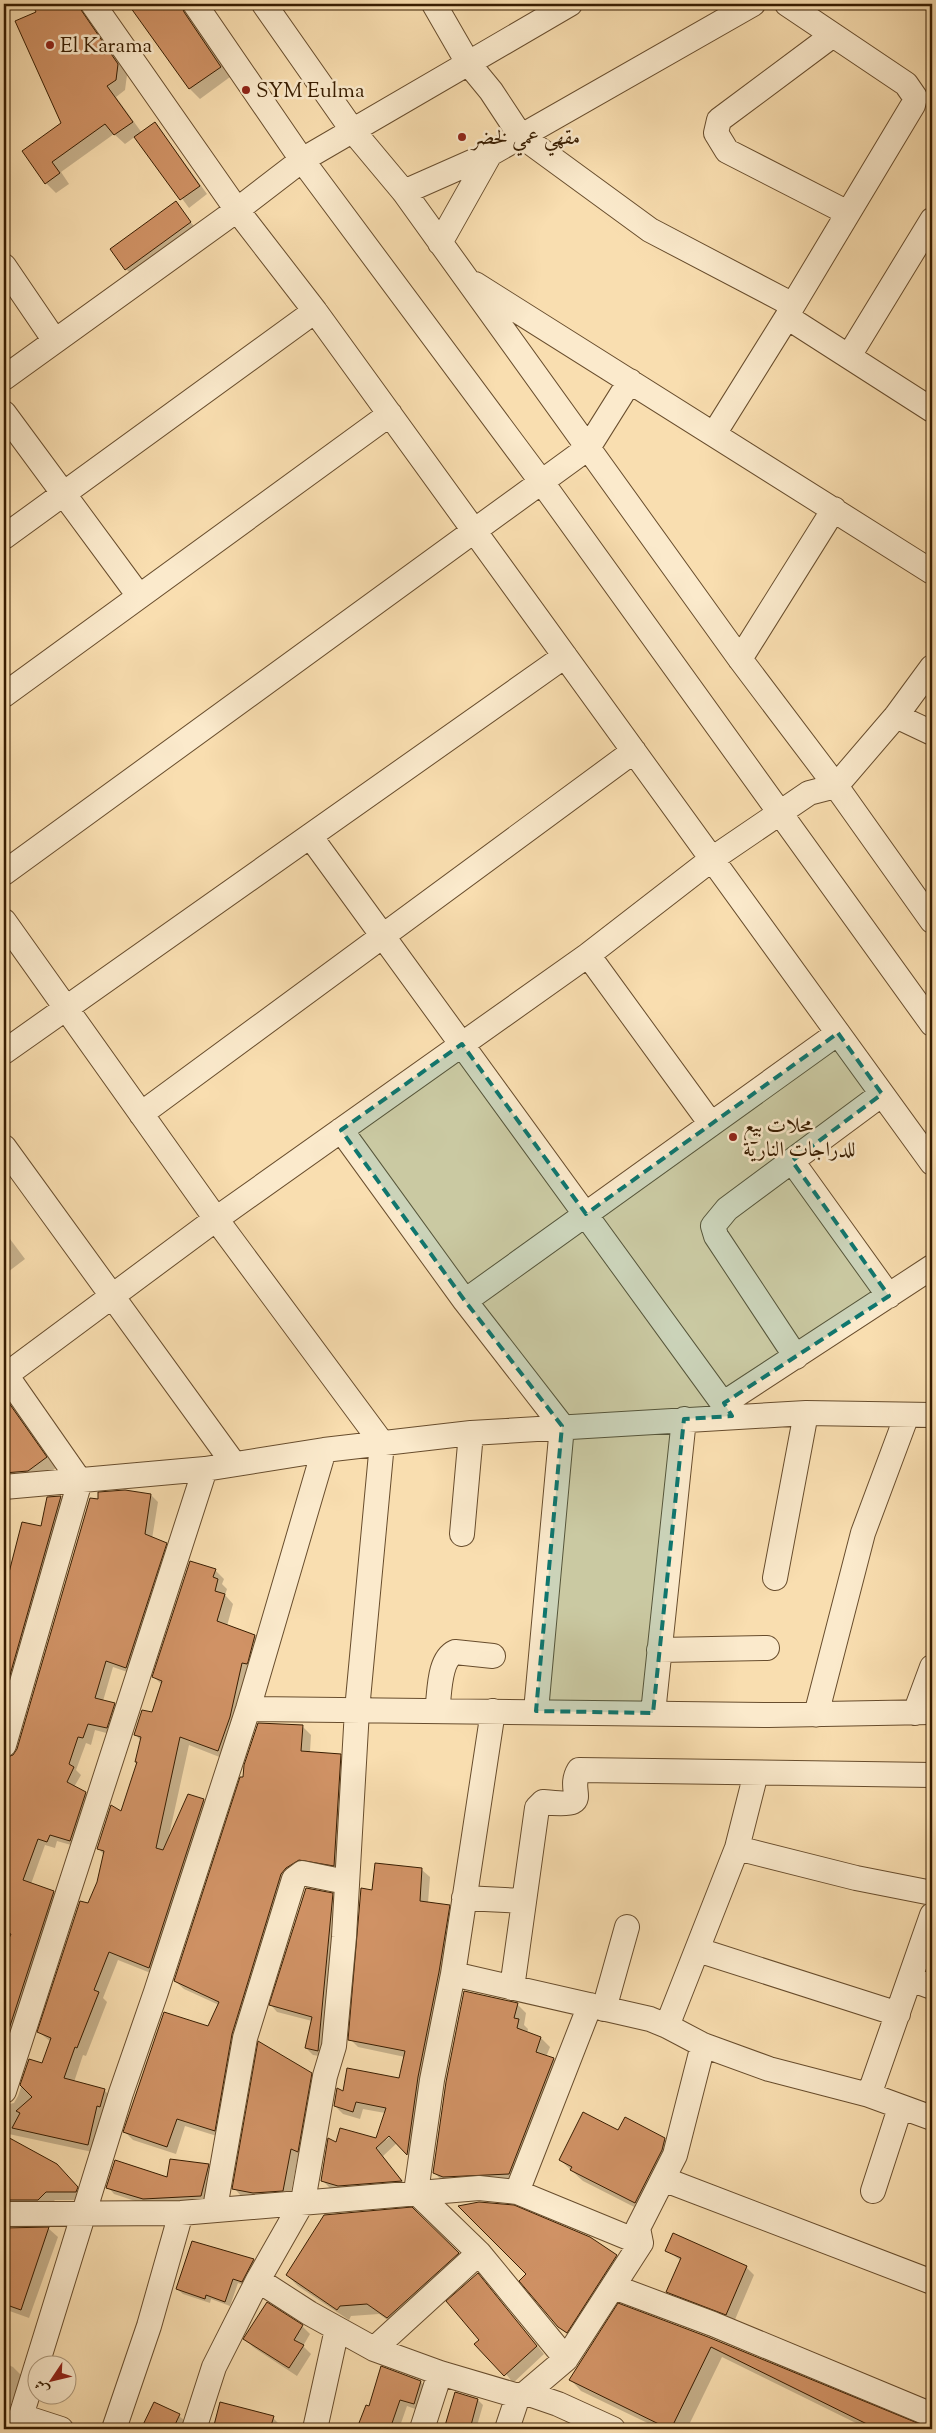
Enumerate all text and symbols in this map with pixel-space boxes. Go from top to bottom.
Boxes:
place label: El Karama [60,32,153,62]
marker: El Karama [44,39,56,51]
place label: SYM Eulma [256,77,365,107]
marker: SYM Eulma [240,84,252,96]
place label: مقهي عمي لخضر [470,124,580,157]
marker: مقهي عمي لخضر [456,131,468,143]
place label: محلات بيع للدراجات النارية [743,1112,856,1166]
marker: محلات بيع للدراجات النارية [727,1131,739,1143]
north arrow [28,2356,78,2406]
text: ش [31,2375,55,2398]

